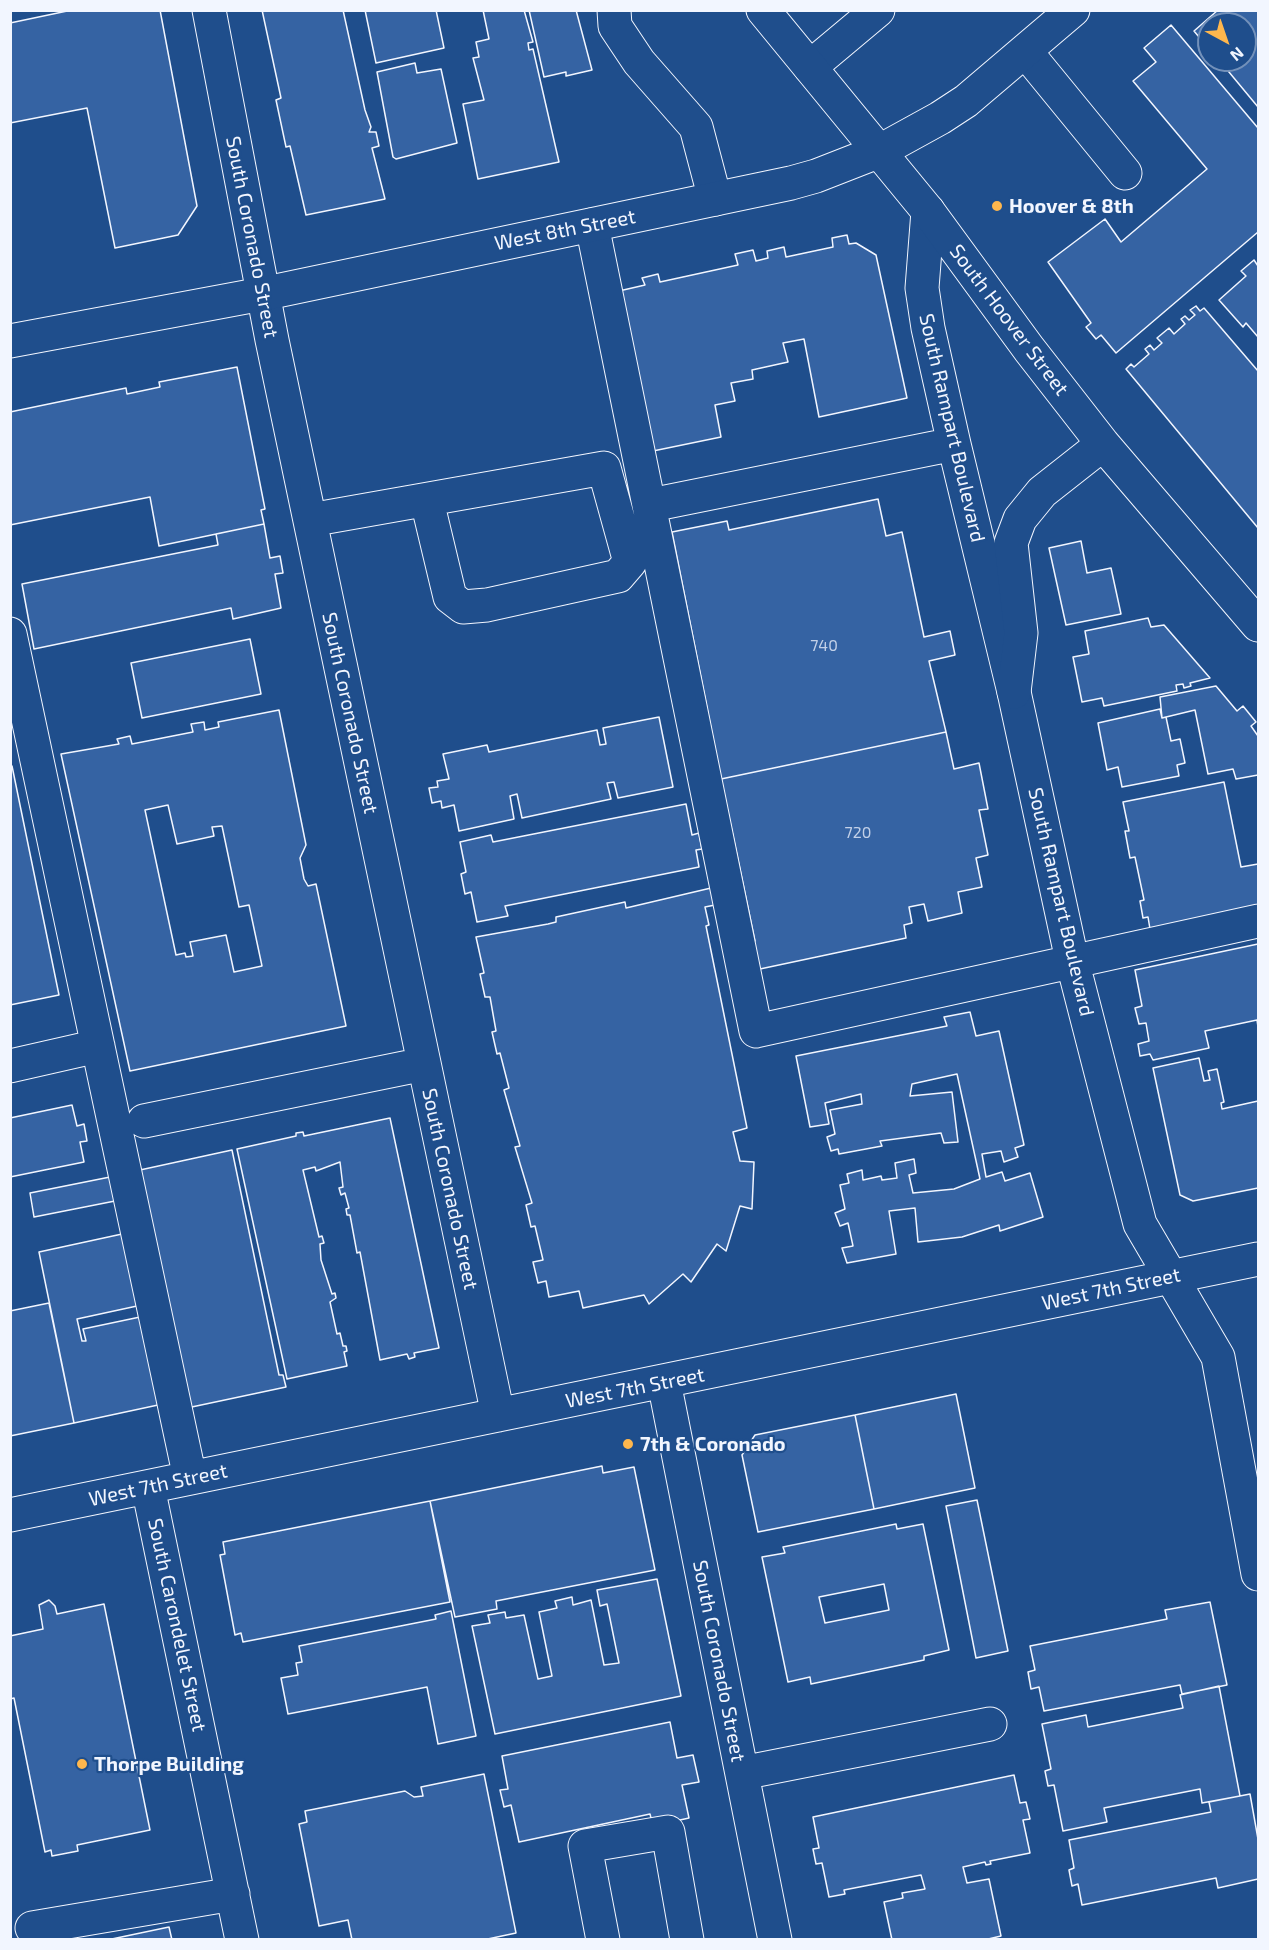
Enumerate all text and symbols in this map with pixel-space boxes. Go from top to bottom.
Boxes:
north arrow [1197,12,1257,72]
text: N [1227,44,1248,66]
street label: South Coronado Street [221,134,283,340]
place label: Hoover & 8th [1009,194,1134,218]
marker: Hoover & 8th [990,199,1004,213]
street label: West 8th Street [493,205,637,255]
street label: South Hoover Street [944,240,1074,400]
street label: South Rampart Boulevard [914,311,990,545]
street label: South Coronado Street [317,610,383,816]
house number: 740 [810,636,838,656]
street label: South Rampart Boulevard [1023,785,1099,1019]
house number: 720 [845,823,871,843]
street label: South Coronado Street [417,1086,483,1292]
street label: West 7th Street [1039,1263,1183,1315]
street label: West 7th Street [563,1363,707,1413]
place label: 7th & Coronado [640,1432,786,1456]
marker: 7th & Coronado [621,1437,635,1451]
street label: West 7th Street [86,1459,230,1511]
street label: South Carondelet Street [143,1516,211,1734]
street label: South Coronado Street [688,1558,750,1764]
place label: Thorpe Building [94,1752,244,1776]
marker: Thorpe Building [75,1757,89,1771]

